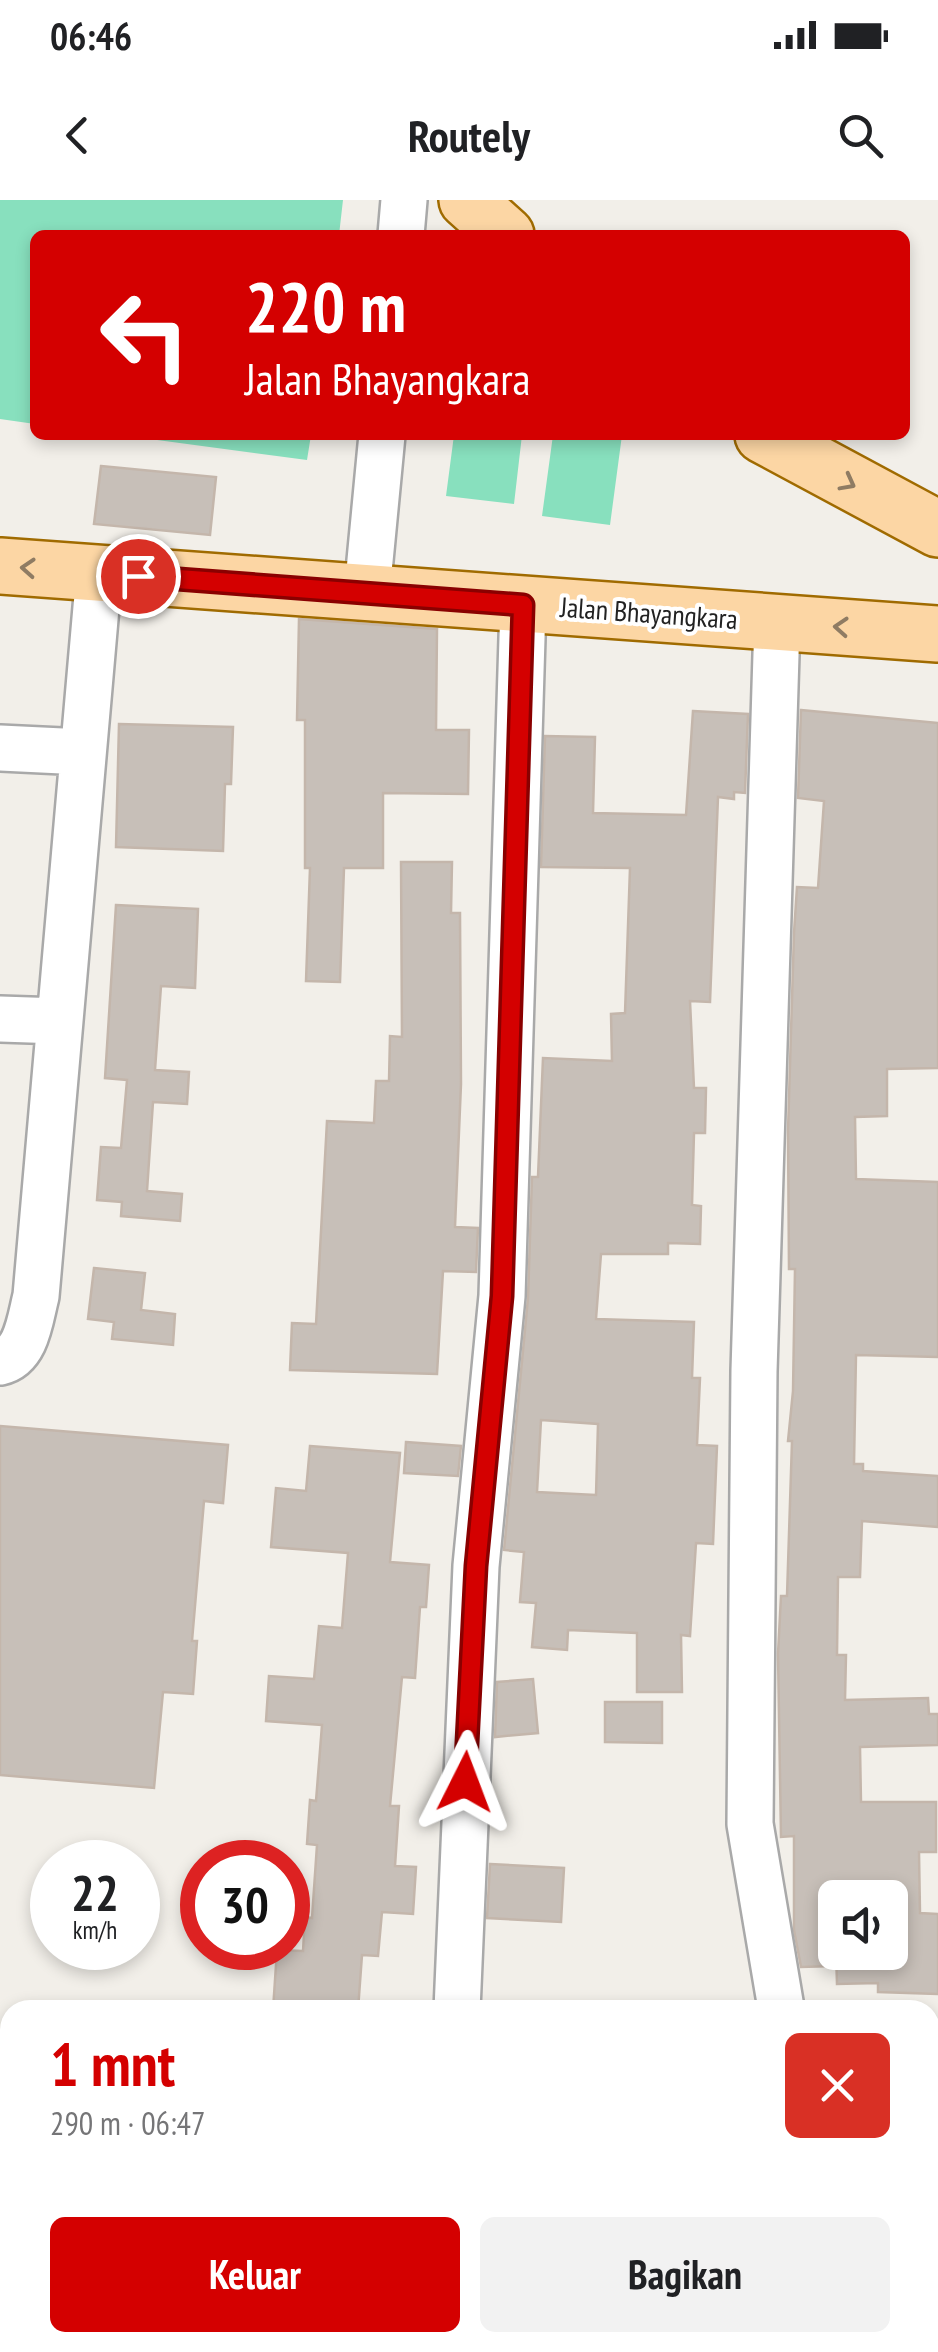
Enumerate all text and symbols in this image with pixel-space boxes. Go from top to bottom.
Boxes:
text: 06:46 [50,11,132,60]
text: Routely [408,106,530,164]
icon: back [50,108,105,163]
icon: search [833,108,888,163]
text: 220 m [245,261,406,351]
icon: left [80,270,210,400]
text: Jalan Bhayangkara [245,349,531,407]
one-way arrow [837,471,855,490]
pin [96,534,181,619]
icon: arrive [111,549,166,604]
one-way arrow [19,558,35,579]
street label: Jalan Bhayangkara [558,588,739,637]
one-way arrow [832,616,848,638]
position arrow [413,1730,517,1834]
speed limit sign: 30 [180,1840,310,1970]
text: 22 [71,1860,119,1925]
map controls [818,1880,908,1970]
button: sound [818,1880,908,1970]
text: km/h [73,1914,117,1946]
text: 1 mnt [50,2025,175,2103]
button: close [785,2033,890,2138]
text: 290 m · 06:47 [50,2102,205,2144]
button: Keluar [50,2217,460,2332]
button: Bagikan [480,2217,890,2332]

